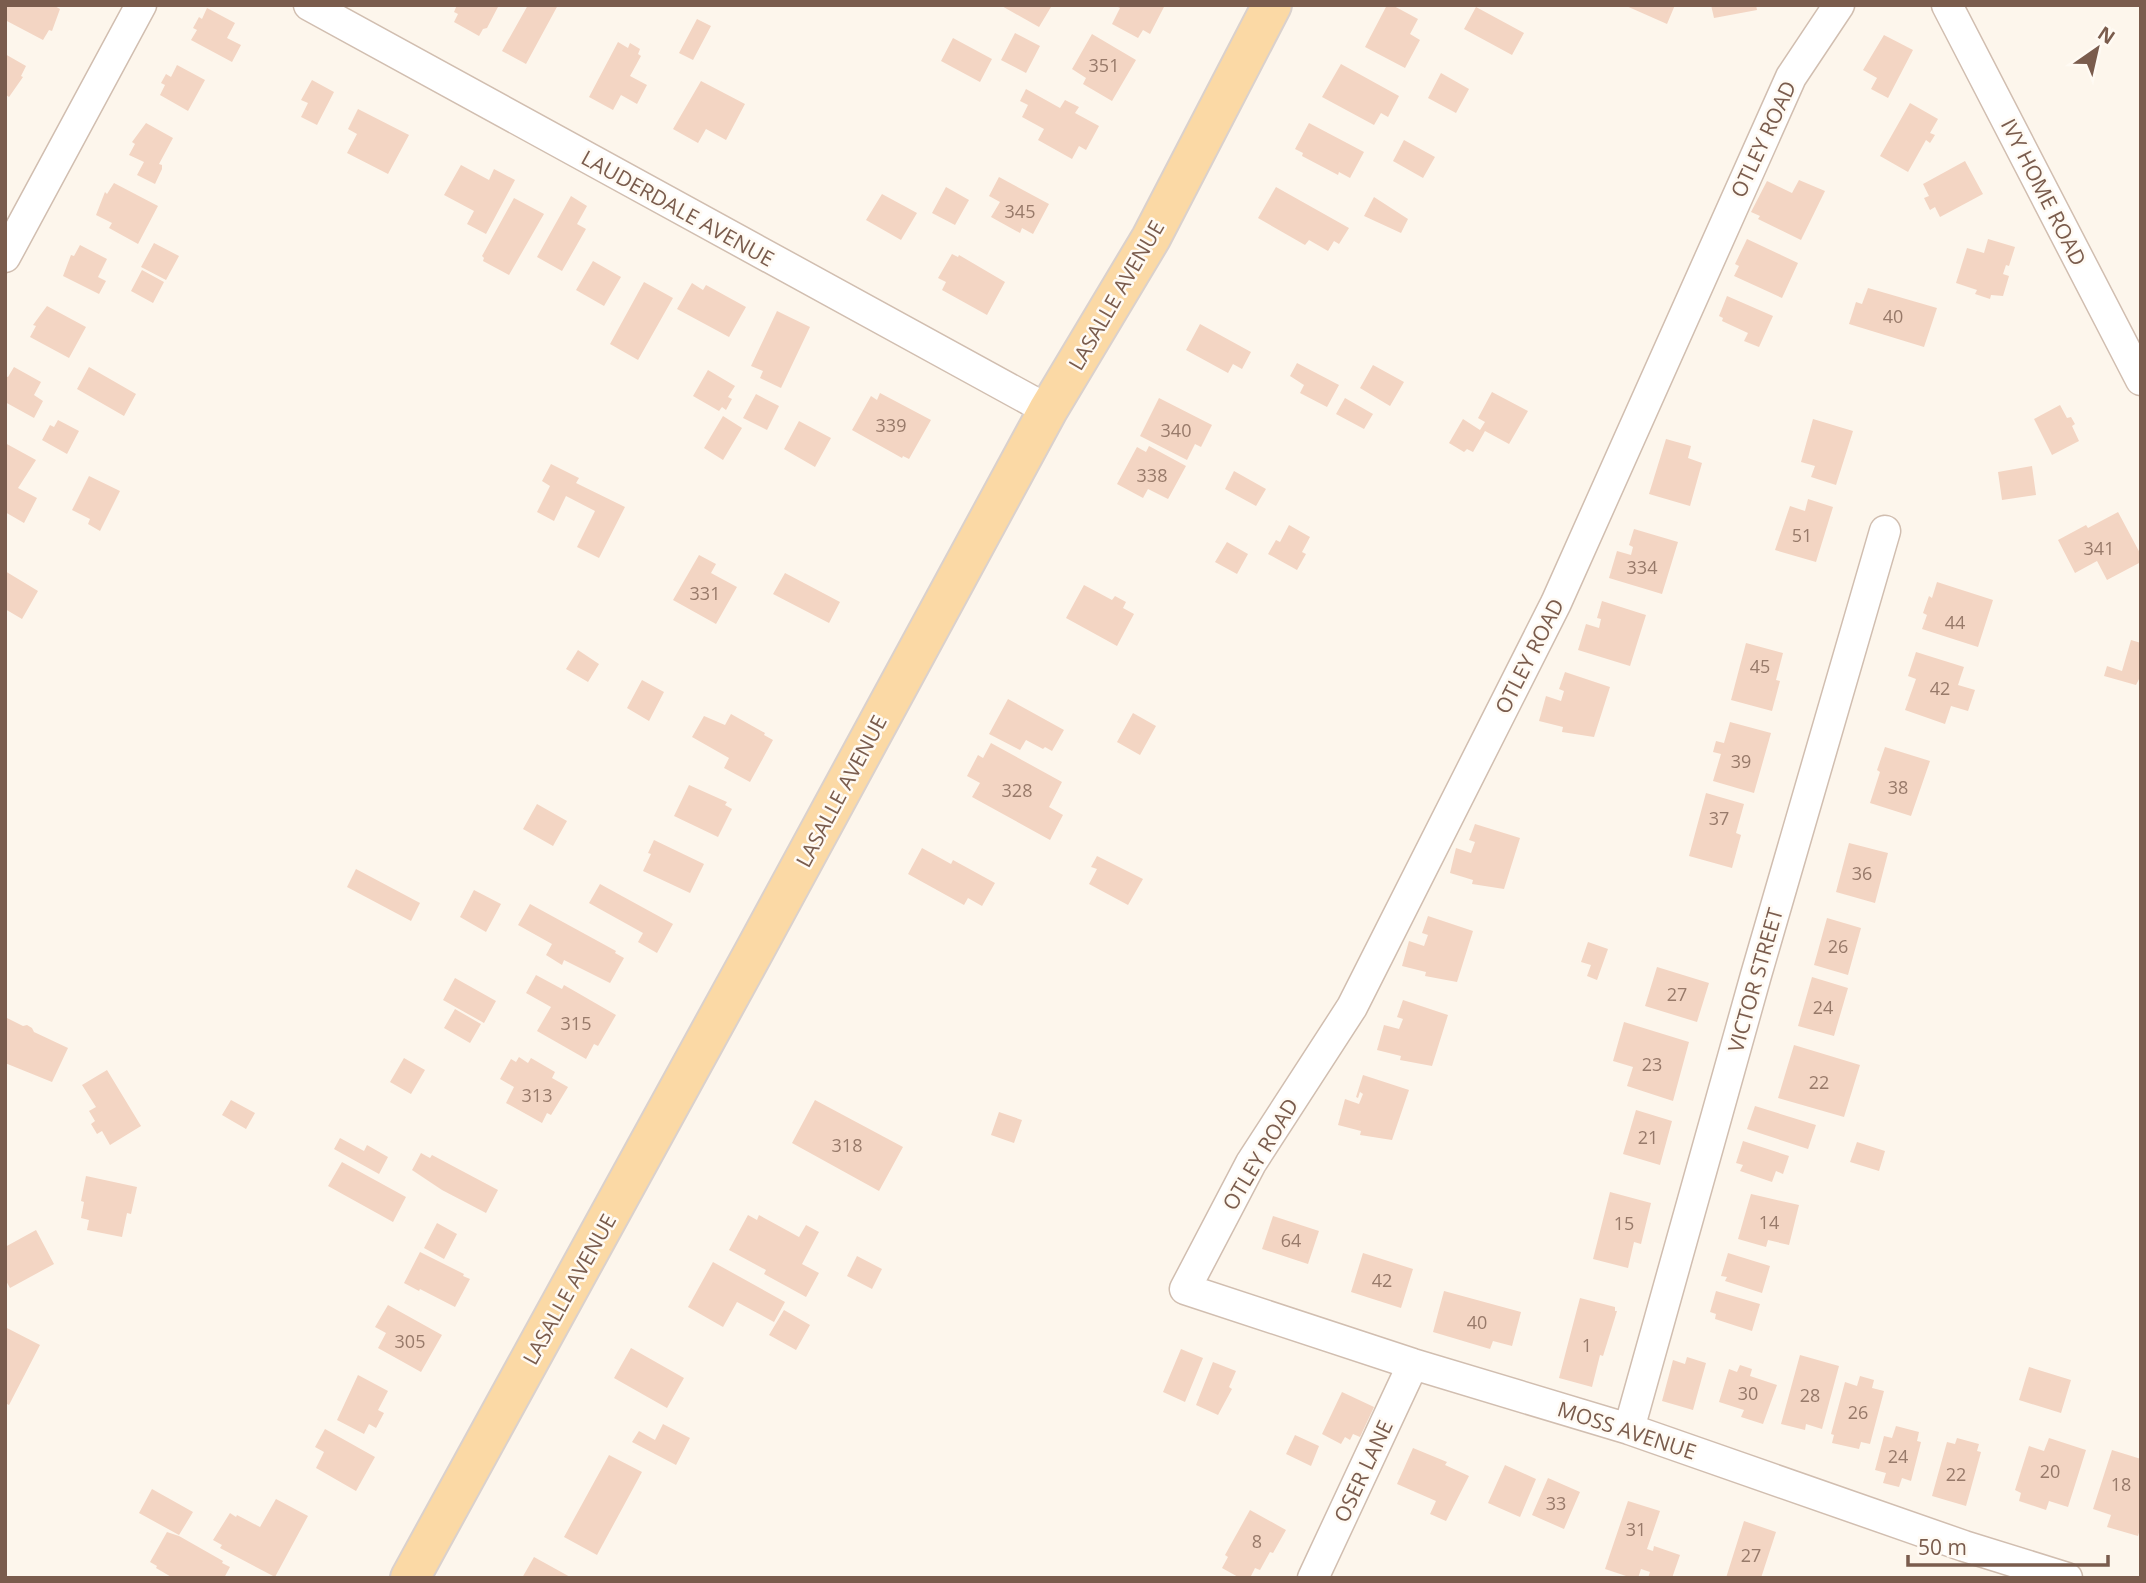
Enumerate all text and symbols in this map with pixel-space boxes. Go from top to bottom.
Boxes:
north arrow [2062,14,2132,84]
text: N [2093,20,2120,50]
house number: 351 [1089,53,1119,77]
street label: OTLEY ROAD [1724,76,1802,202]
street label: IVY HOME ROAD [1995,114,2093,270]
street label: LAUDERDALE AVENUE [577,143,779,273]
house number: 345 [1005,199,1035,223]
street label: LASALLE AVENUE [1062,215,1170,375]
house number: 40 [1883,304,1903,328]
house number: 339 [876,413,906,437]
house number: 340 [1161,418,1191,442]
house number: 338 [1137,463,1167,487]
house number: 51 [1792,523,1812,547]
house number: 341 [2084,536,2114,560]
house number: 334 [1627,555,1657,579]
house number: 331 [690,581,720,605]
street label: OTLEY ROAD [1488,594,1570,718]
house number: 44 [1945,610,1965,634]
house number: 45 [1750,654,1770,678]
house number: 42 [1930,676,1950,700]
street label: LASALLE AVENUE [789,710,893,872]
house number: 39 [1731,749,1751,773]
house number: 38 [1888,775,1908,799]
house number: 328 [1002,778,1032,802]
house number: 37 [1709,806,1729,830]
house number: 36 [1852,861,1872,885]
street label: VICTOR STREET [1721,904,1789,1055]
house number: 26 [1828,934,1848,958]
house number: 27 [1667,982,1687,1006]
house number: 24 [1813,995,1833,1019]
house number: 315 [561,1011,591,1035]
house number: 23 [1642,1052,1662,1076]
house number: 22 [1809,1070,1829,1094]
house number: 313 [522,1083,552,1107]
street label: OTLEY ROAD [1216,1093,1304,1215]
house number: 21 [1638,1125,1658,1149]
house number: 318 [832,1133,862,1157]
street label: LASALLE AVENUE [516,1209,622,1369]
house number: 14 [1759,1210,1779,1234]
house number: 15 [1614,1211,1634,1235]
house number: 64 [1281,1228,1301,1252]
house number: 42 [1372,1268,1392,1292]
house number: 40 [1467,1310,1487,1334]
house number: 305 [395,1329,425,1353]
house number: 1 [1582,1333,1592,1357]
house number: 30 [1738,1381,1758,1405]
house number: 28 [1800,1383,1820,1407]
street label: MOSS AVENUE [1554,1394,1700,1466]
house number: 26 [1848,1400,1868,1424]
street label: OSER LANE [1327,1415,1399,1527]
house number: 24 [1888,1444,1908,1468]
house number: 20 [2040,1459,2060,1483]
house number: 22 [1946,1462,1966,1486]
house number: 18 [2111,1472,2131,1496]
house number: 33 [1546,1491,1566,1515]
house number: 31 [1626,1517,1646,1541]
scale bar [1908,1524,2108,1568]
house number: 8 [1252,1529,1262,1553]
text: 50 m [1918,1533,1967,1561]
house number: 27 [1741,1543,1761,1567]

